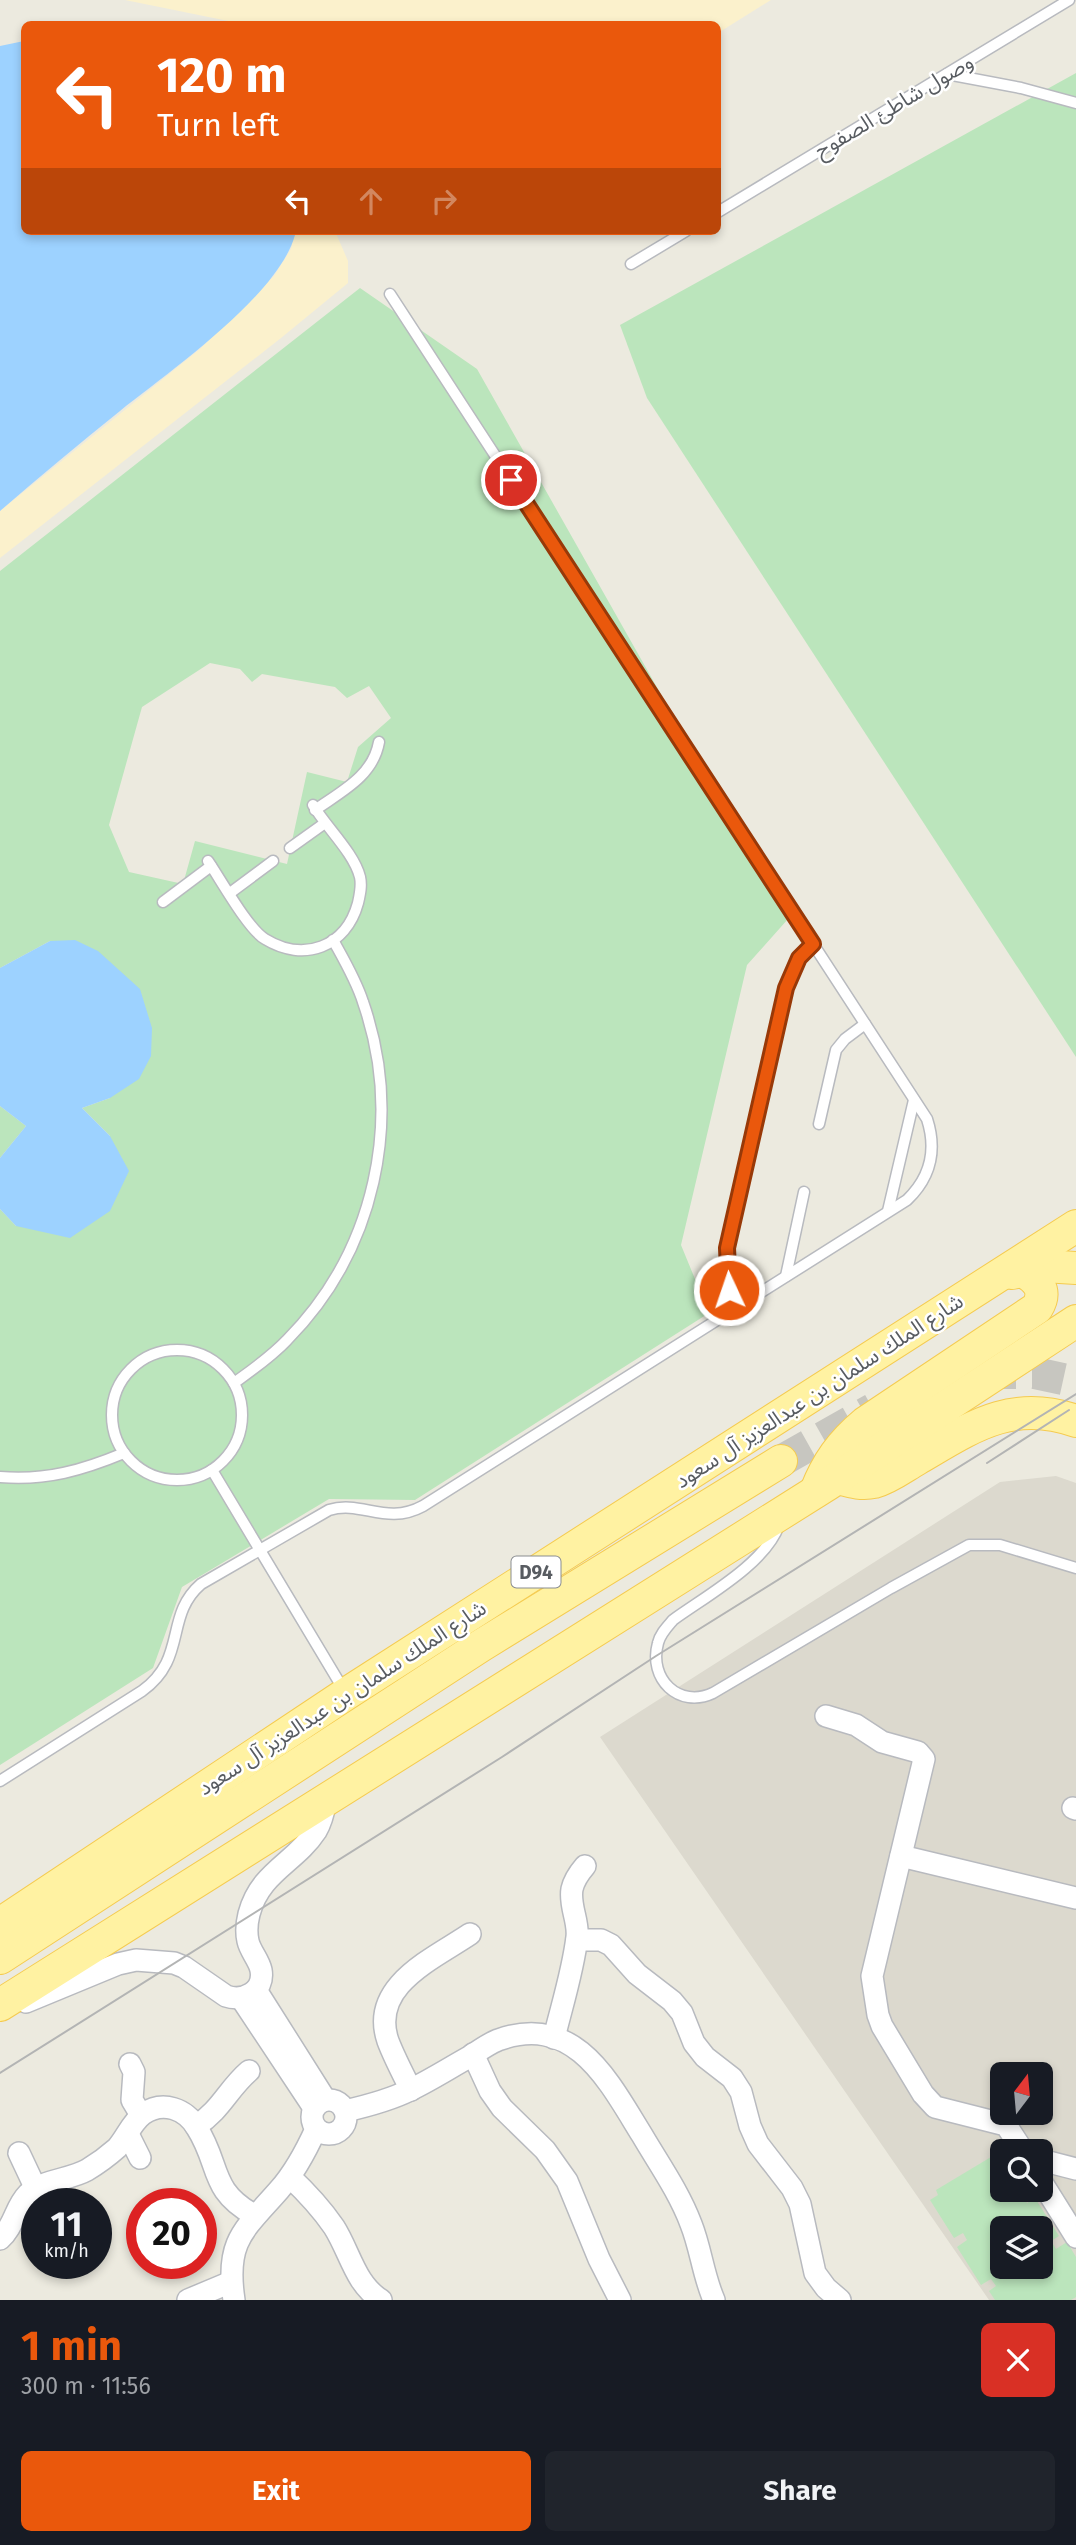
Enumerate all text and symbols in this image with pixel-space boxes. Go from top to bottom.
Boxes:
text: 120 m [157,46,287,105]
street label: وصول شاطئ الصفوح [810,48,979,165]
icon: left [42,49,133,140]
text: Turn left [157,106,279,144]
icon: left [279,182,317,220]
icon: ahead [352,182,390,220]
icon: right [425,182,463,220]
pin [481,450,541,510]
icon: arrive [492,461,530,499]
position arrow [692,1253,766,1327]
street label: شارع الملك سلمان بن عبدالعزيز آل سعود [670,1288,969,1496]
road number: D94 [512,1556,560,1588]
street label: شارع الملك سلمان بن عبدالعزيز آل سعود [193,1595,492,1803]
north arrow [990,2062,1054,2124]
map controls [990,2062,1053,2279]
button: search [990,2139,1053,2202]
speed limit sign: 20 [126,2188,217,2279]
text: 11 [51,2203,82,2245]
button: layers [990,2216,1053,2279]
text: km/h [44,2240,89,2262]
text: 1 min [21,2321,122,2371]
button: close [981,2323,1055,2397]
text: 300 m · 11:56 [21,2372,151,2400]
button: Exit [21,2451,531,2531]
button: Share [545,2451,1055,2531]

